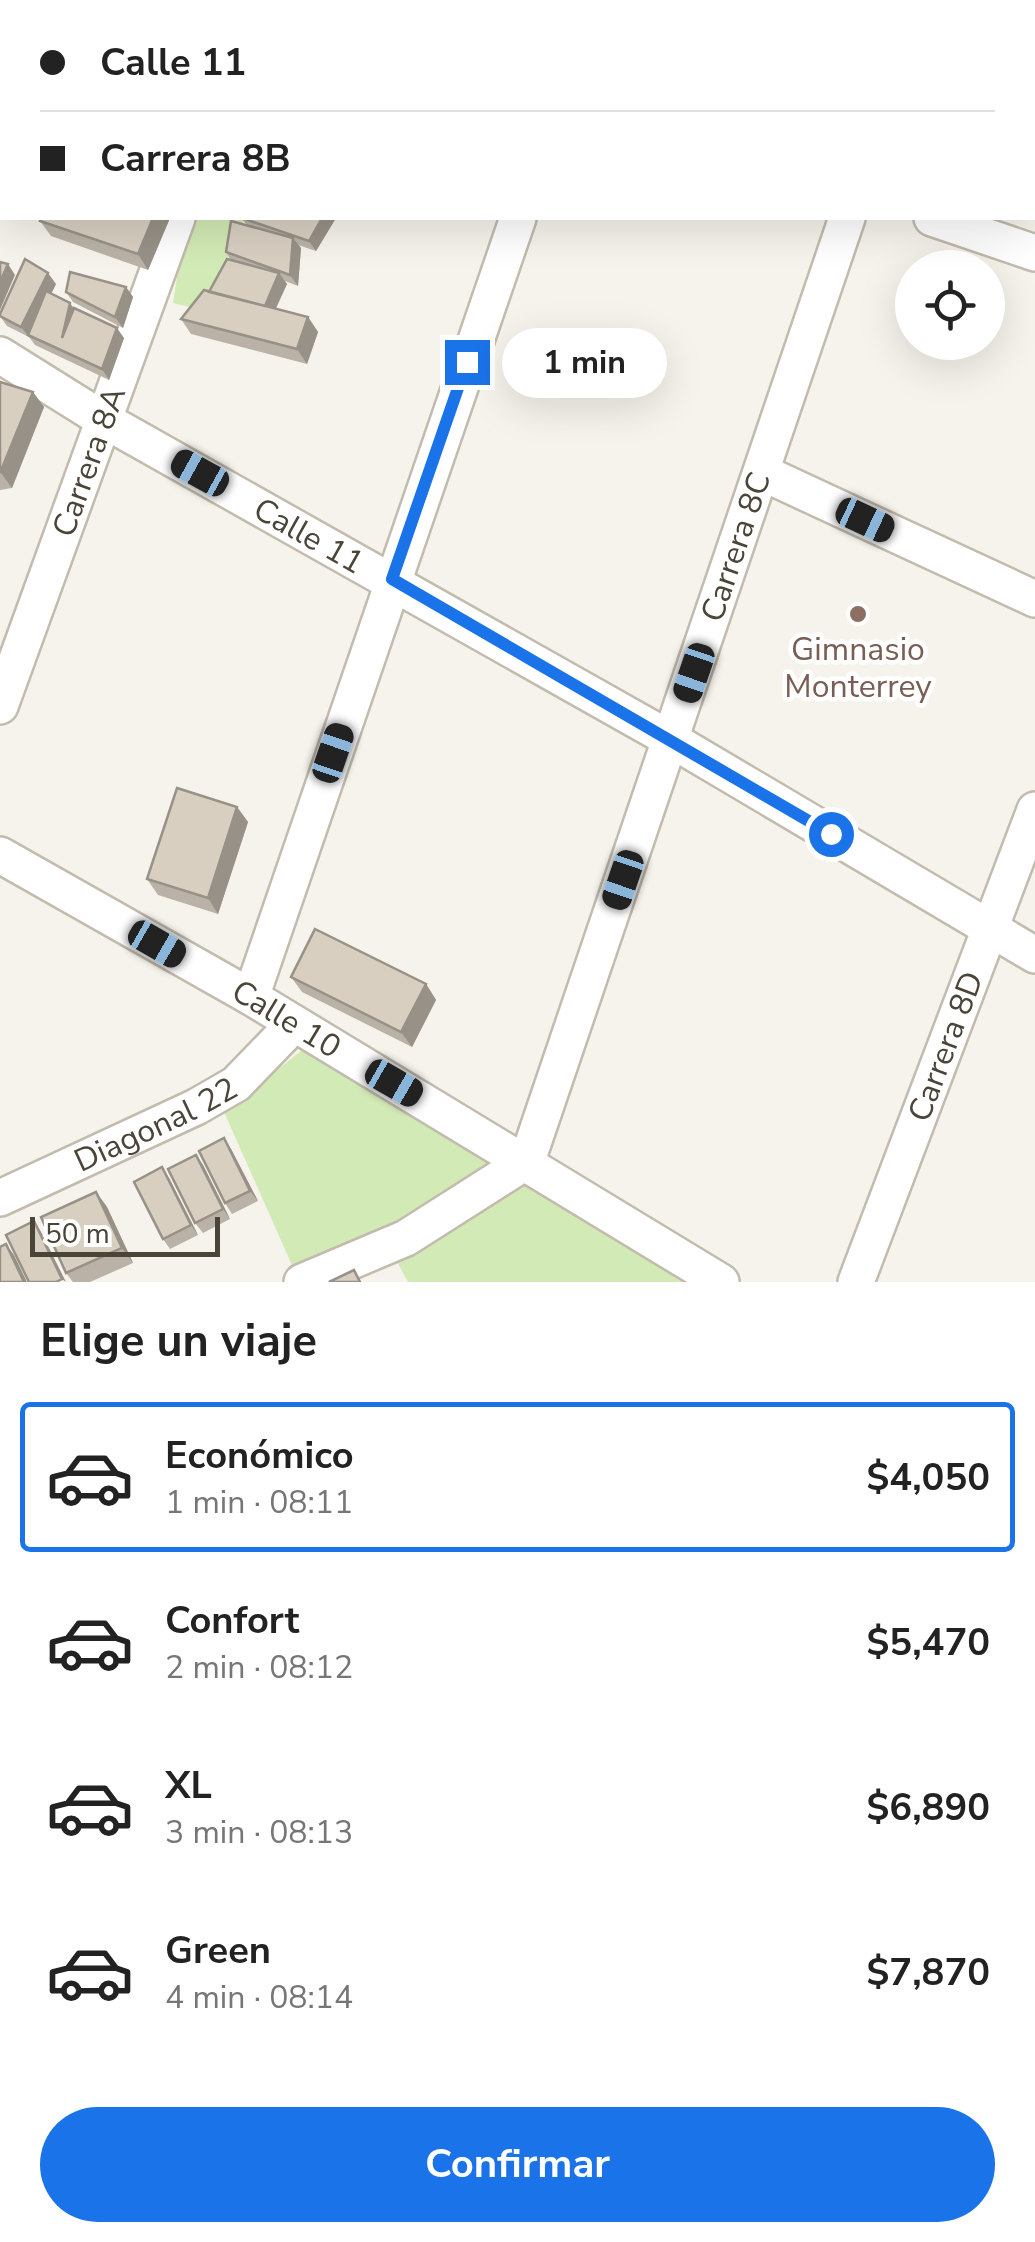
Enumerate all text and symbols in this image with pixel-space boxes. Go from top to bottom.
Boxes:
text: Calle 11 [100,37,246,88]
text: Carrera 8B [100,133,291,184]
map controls [895,250,1005,360]
button: locate [895,250,1005,360]
callout: 1 min [502,327,667,397]
route end [445,340,490,385]
text: 1 min [543,341,626,384]
street label: Carrera 8A [42,381,136,543]
car [166,445,234,501]
street label: Carrera 8C [691,467,781,627]
street label: Calle 11 [246,488,372,584]
car [831,494,899,546]
marker: Gimnasio Monterrey [847,603,869,625]
place label: Gimnasio Monterrey [784,628,932,708]
car [670,640,718,706]
car [309,720,357,786]
route start [809,812,854,857]
car [599,847,647,913]
car [124,916,190,972]
street label: Carrera 8D [898,965,994,1128]
street label: Calle 10 [224,970,349,1069]
car [361,1055,427,1111]
street label: Diagonal 22 [67,1067,245,1183]
scale bar [30,1212,220,1256]
text: 50 m [45,1215,110,1253]
text: Elige un viaje [40,1311,317,1372]
text: Económico [165,1430,354,1481]
icon: car [45,1432,135,1522]
text: $4,050 [867,1452,990,1503]
text: 1 min · 08:11 [165,1481,353,1524]
text: Confort [165,1595,299,1646]
icon: car [45,1597,135,1687]
text: $5,470 [867,1617,990,1668]
text: 2 min · 08:12 [165,1646,353,1689]
text: XL [165,1760,212,1811]
icon: car [45,1762,135,1852]
text: $6,890 [867,1782,990,1833]
text: 3 min · 08:13 [165,1811,353,1854]
text: Green [165,1925,271,1976]
icon: car [45,1927,135,2017]
text: $7,870 [867,1947,990,1998]
text: 4 min · 08:14 [165,1976,353,2019]
button: Confirmar [40,2107,995,2222]

